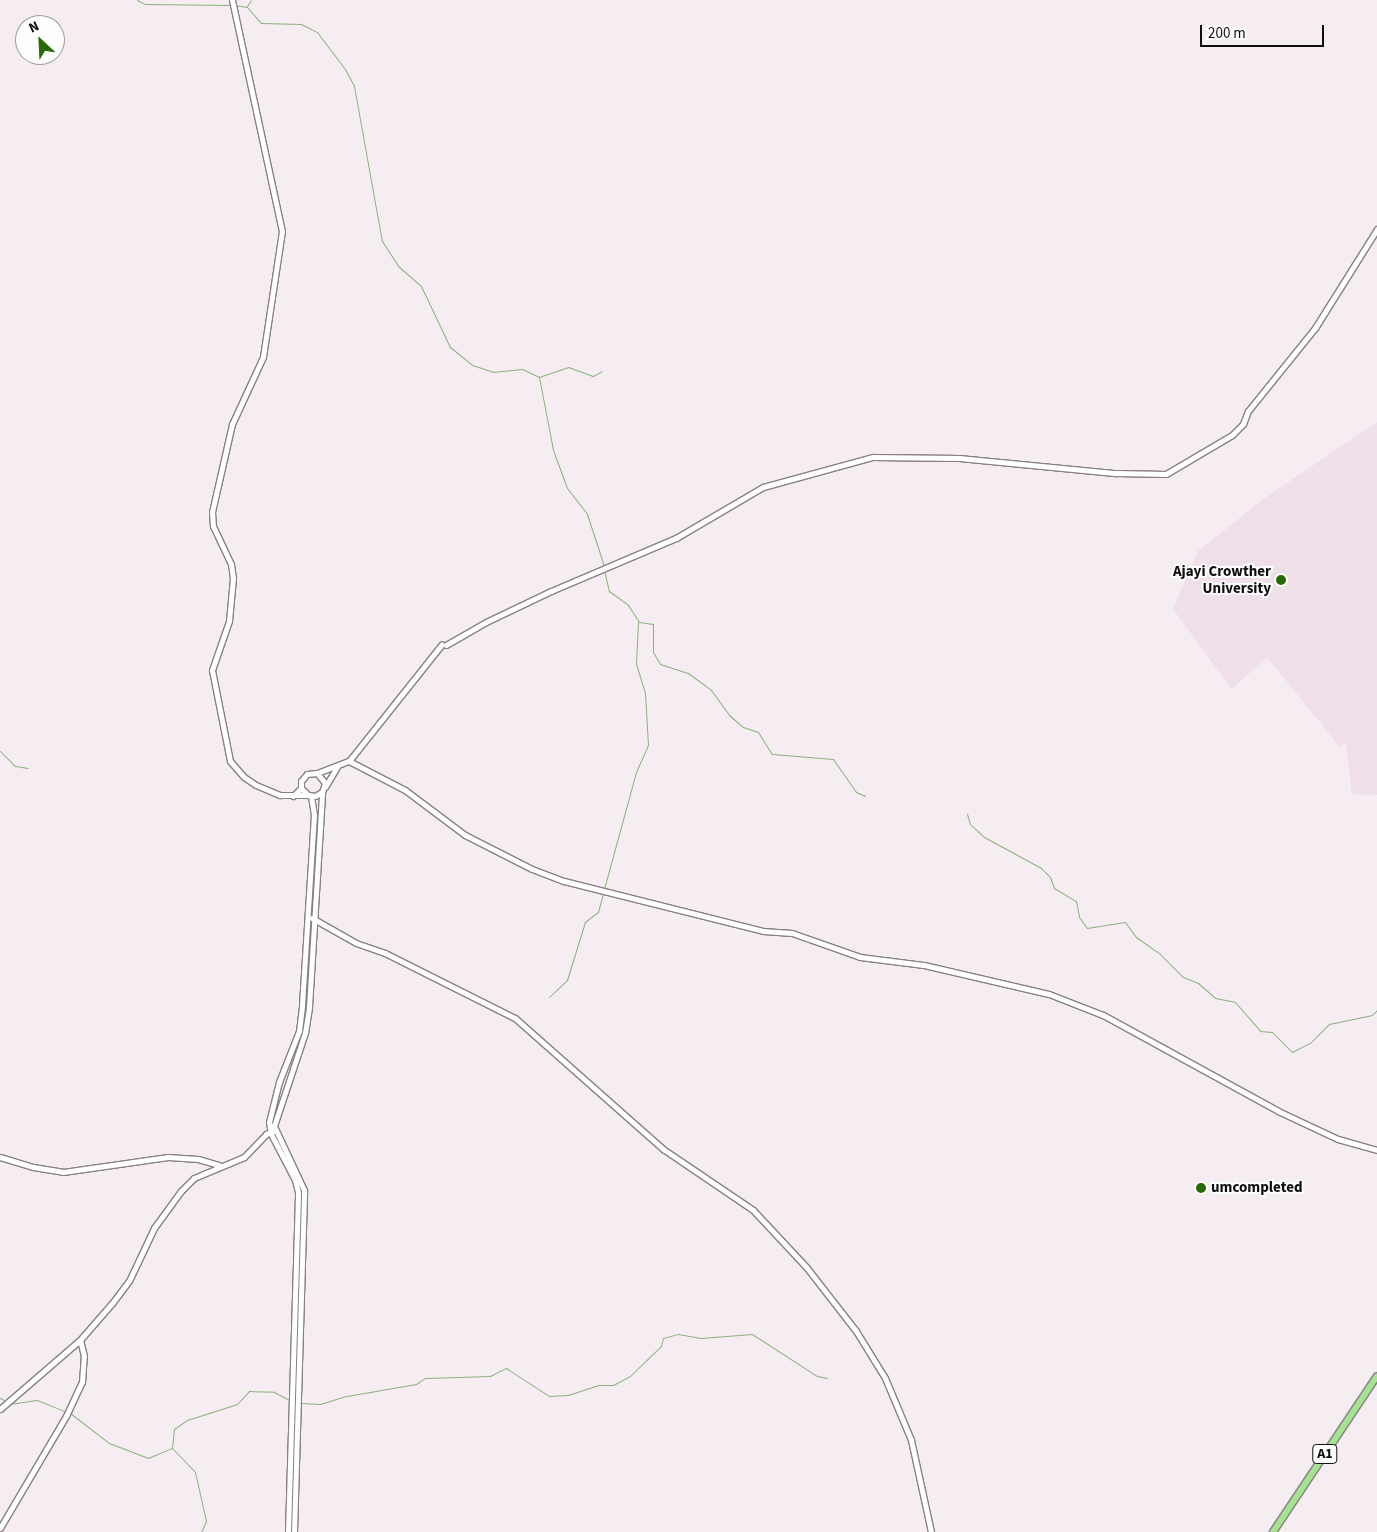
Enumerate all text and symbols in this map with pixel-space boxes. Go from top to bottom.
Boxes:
north arrow [15,15,65,65]
scale bar [1202,15,1326,47]
text: N [26,16,43,38]
text: 200 m [1208,23,1246,44]
place label: Ajayi Crowther University [1173,562,1271,597]
marker: Ajayi Crowther University [1275,574,1287,586]
place label: umcompleted [1211,1179,1303,1197]
marker: umcompleted [1195,1182,1207,1194]
road number: A1 [1311,1442,1339,1466]

